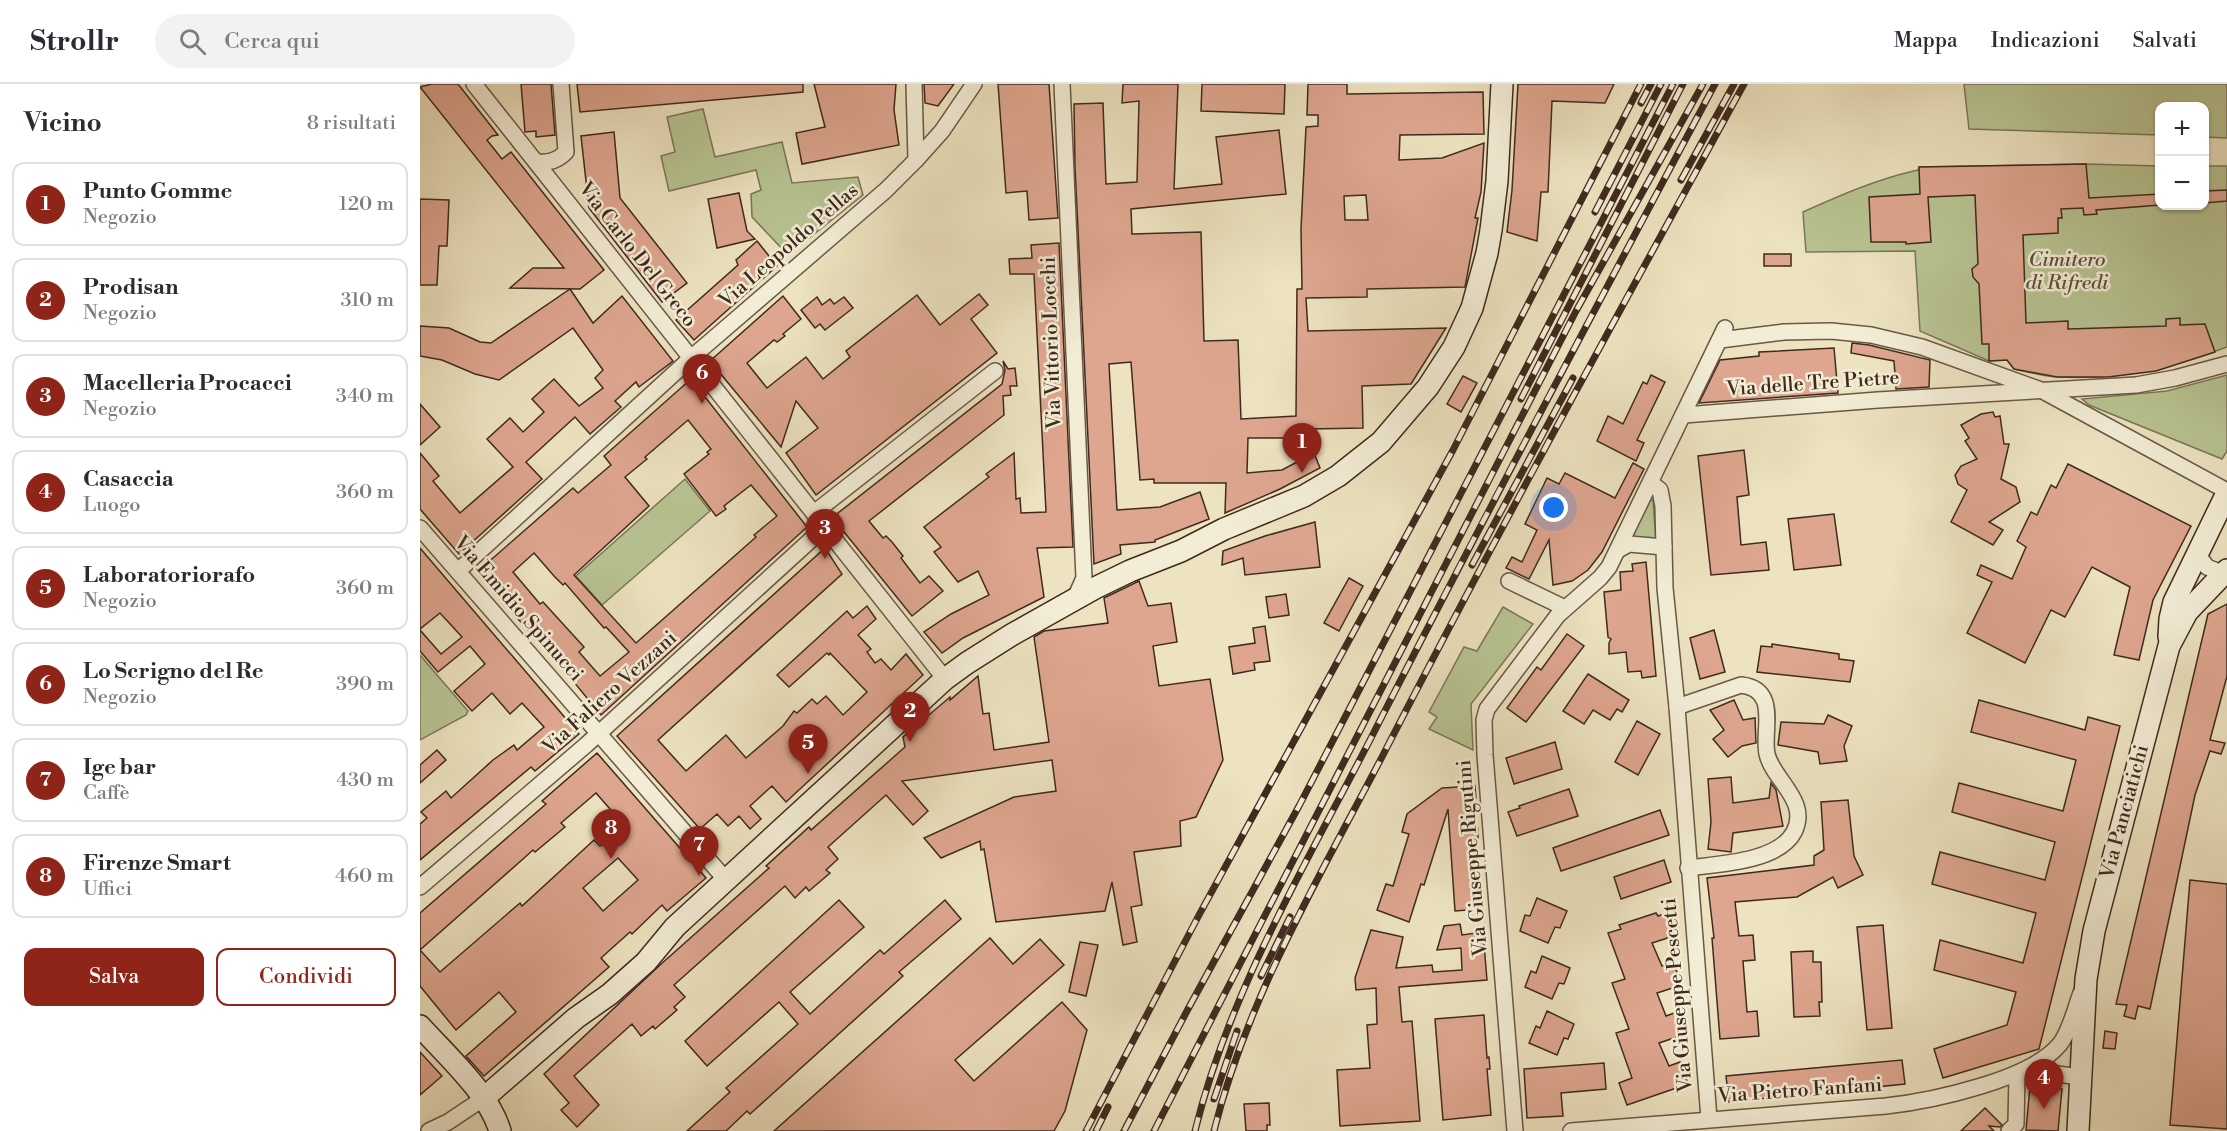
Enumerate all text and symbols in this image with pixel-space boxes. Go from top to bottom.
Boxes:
search box [155,14,575,68]
text: Strollr [30,24,119,59]
icon: search [176,25,209,58]
text: Cerca qui [224,28,320,55]
text: Mappa [1894,28,1958,54]
text: Indicazioni [1991,28,2100,54]
text: Salvati [2133,28,2197,54]
map controls [2155,102,2209,210]
button: + [2155,102,2209,156]
text: Vicino [24,107,102,139]
text: 8 risultati [307,111,396,136]
button: − [2155,156,2209,210]
street label: Via Carlo Del Greco [572,176,702,333]
text: Punto Gomme [83,178,232,205]
street label: Via Leopoldo Pellas [713,178,864,314]
text: 1 [41,192,50,217]
text: 120 m [339,192,394,217]
text: Negozio [83,205,157,230]
park label: Cimitero di Rifredi [2026,248,2109,296]
street label: Via Vittorio Locchi [1036,256,1068,431]
text: Prodisan [83,274,178,301]
text: 2 [39,288,52,313]
text: 310 m [341,288,394,313]
text: Negozio [83,301,157,326]
pin: 6 [682,354,722,404]
street label: Via delle Tre Pietre [1725,365,1900,403]
text: Macelleria Procacci [83,370,292,397]
text: 3 [39,384,52,409]
text: 340 m [336,384,394,409]
text: Negozio [83,397,157,422]
pin: 1 [1282,424,1322,473]
text: Casaccia [83,466,174,493]
text: 4 [39,480,52,505]
text: 360 m [336,480,394,505]
text: Luogo [83,493,140,518]
your location [1539,493,1568,522]
pin: 3 [806,510,844,559]
street label: Via Emidio Spinucci [447,530,588,687]
text: Laboratoriorafo [83,562,255,589]
text: 5 [39,576,52,601]
text: 360 m [336,576,394,601]
text: Negozio [83,589,157,614]
street label: Via Faliero Vezzani [537,626,683,761]
text: Lo Scrigno del Re [83,658,264,685]
text: 6 [39,672,52,697]
text: 390 m [336,672,394,697]
text: Negozio [83,685,157,710]
pin: 2 [890,692,930,742]
pin: 5 [788,724,828,774]
street label: Via Panciatichi [2095,742,2155,883]
text: Ige bar [83,754,156,781]
street label: Via Giuseppe Rigutini [1452,758,1494,958]
text: 7 [40,768,51,793]
text: 430 m [336,768,394,793]
text: Caffè [83,781,129,806]
pin: 8 [592,810,630,859]
pin: 7 [680,826,718,876]
text: Firenze Smart [83,850,231,877]
text: 8 [39,864,52,889]
text: 460 m [335,864,394,889]
text: Uffici [83,877,132,902]
street label: Via Giuseppe Pescetti [1657,896,1699,1094]
button: Salva [24,948,204,1006]
button: Condividi [216,948,396,1006]
pin: 4 [2024,1060,2064,1109]
street label: Via Pietro Fanfani [1716,1073,1884,1109]

